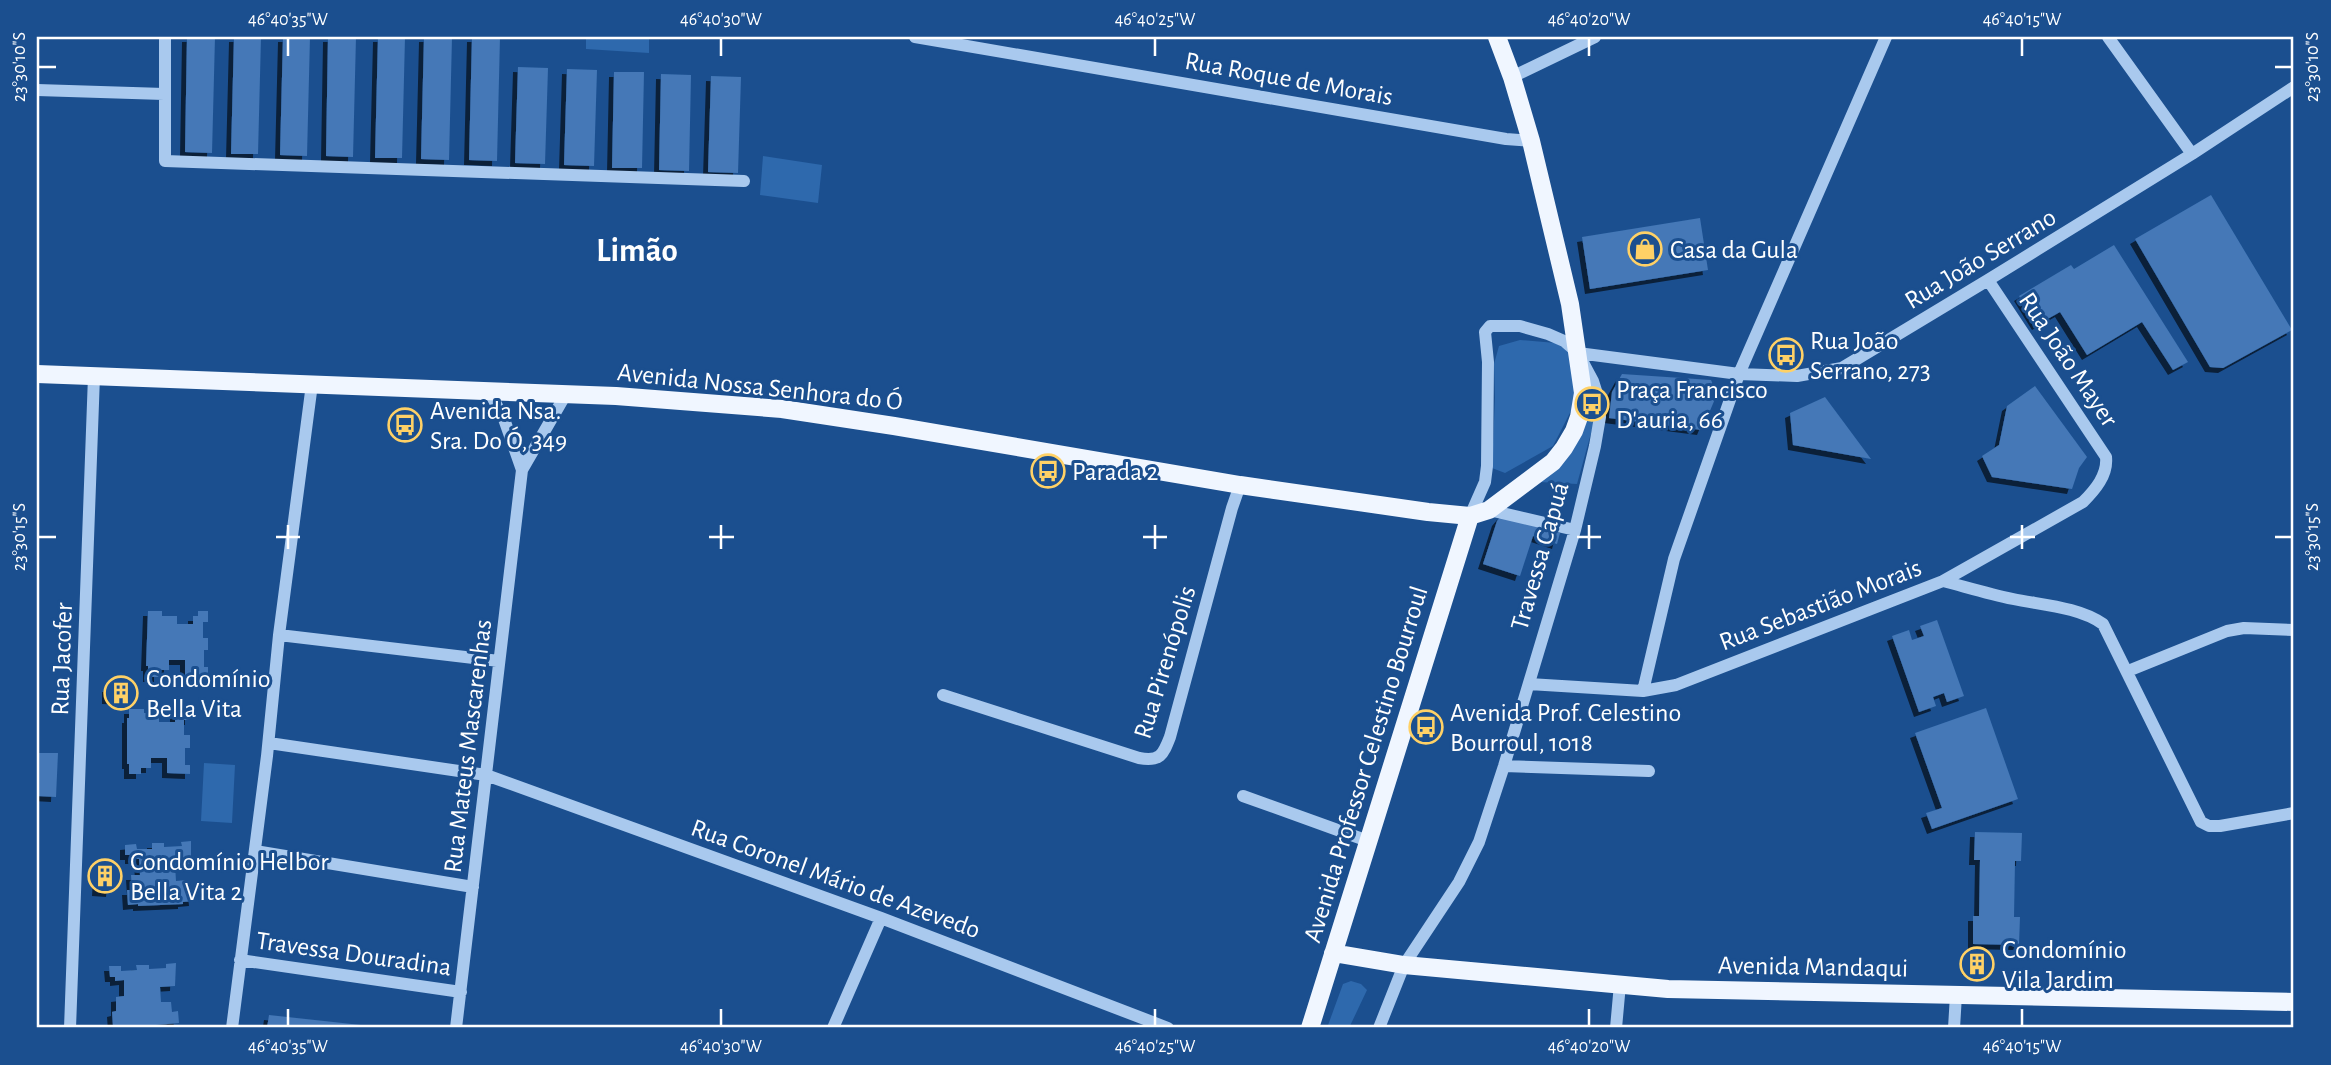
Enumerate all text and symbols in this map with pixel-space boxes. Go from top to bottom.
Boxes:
text: 46°40'35"W [248,11,328,29]
text: 46°40'30"W [680,11,762,29]
text: 46°40'25"W [1115,11,1195,29]
text: 46°40'20"W [1548,11,1630,29]
text: 46°40'15"W [1983,11,2061,29]
text: 23°30'10"S [11,32,29,102]
text: 23°30'10"S [2304,32,2322,102]
street label: Rua Roque de Morais [1183,48,1395,110]
street label: Rua João Serrano [1901,204,2061,314]
shop icon: Casa da Gula [1626,230,1664,268]
district label: Limão [596,235,678,268]
place label: Casa da Gula [1670,237,1798,263]
street label: Rua João Mayer [2014,288,2123,432]
place label: Rua João Serrano, 273 [1810,328,1931,384]
bus stop icon: Rua João Serrano, 273 [1767,336,1805,374]
street label: Avenida Nossa Senhora do Ó [616,357,904,415]
place label: Praça Francisco D'auria, 66 [1616,377,1768,433]
bus stop icon: Praça Francisco D'auria, 66 [1573,385,1611,423]
place label: Avenida Nsa. Sra. Do Ó, 349 [430,398,567,454]
bus stop icon: Avenida Nsa. Sra. Do Ó, 349 [386,406,424,444]
bus stop icon: Parada 2 [1029,452,1067,490]
place label: Parada 2 [1072,459,1158,485]
street label: Travessa Capuá [1506,479,1574,633]
text: 23°30'15"S [11,503,29,571]
text: 23°30'15"S [2304,503,2322,571]
street label: Rua Sebastião Morais [1716,554,1925,655]
street label: Rua Pirenópolis [1129,583,1201,742]
street label: Avenida Professor Celestino Bourroul [1299,583,1433,945]
street label: Rua Jacofer [47,601,77,716]
street label: Rua Mateus Mascarenhas [440,618,496,874]
place label: Condomínio Bella Vita [146,666,270,722]
building icon: Condomínio Bella Vita [102,674,140,712]
place label: Avenida Prof. Celestino Bourroul, 1018 [1450,700,1681,756]
bus stop icon: Avenida Prof. Celestino Bourroul, 1018 [1407,708,1445,746]
street label: Rua Coronel Mário de Azevedo [688,814,984,943]
place label: Condomínio Helbor Bella Vita 2 [130,849,329,905]
building icon: Condomínio Helbor Bella Vita 2 [86,857,124,895]
street label: Travessa Douradina [255,927,453,981]
place label: Condomínio Vila Jardim [2002,937,2126,993]
building icon: Condomínio Vila Jardim [1958,945,1996,983]
street label: Avenida Mandaqui [1718,952,1908,982]
text: 46°40'35"W [248,1038,328,1056]
text: 46°40'30"W [680,1038,762,1056]
text: 46°40'25"W [1115,1038,1195,1056]
text: 46°40'20"W [1548,1038,1630,1056]
text: 46°40'15"W [1983,1038,2061,1056]

